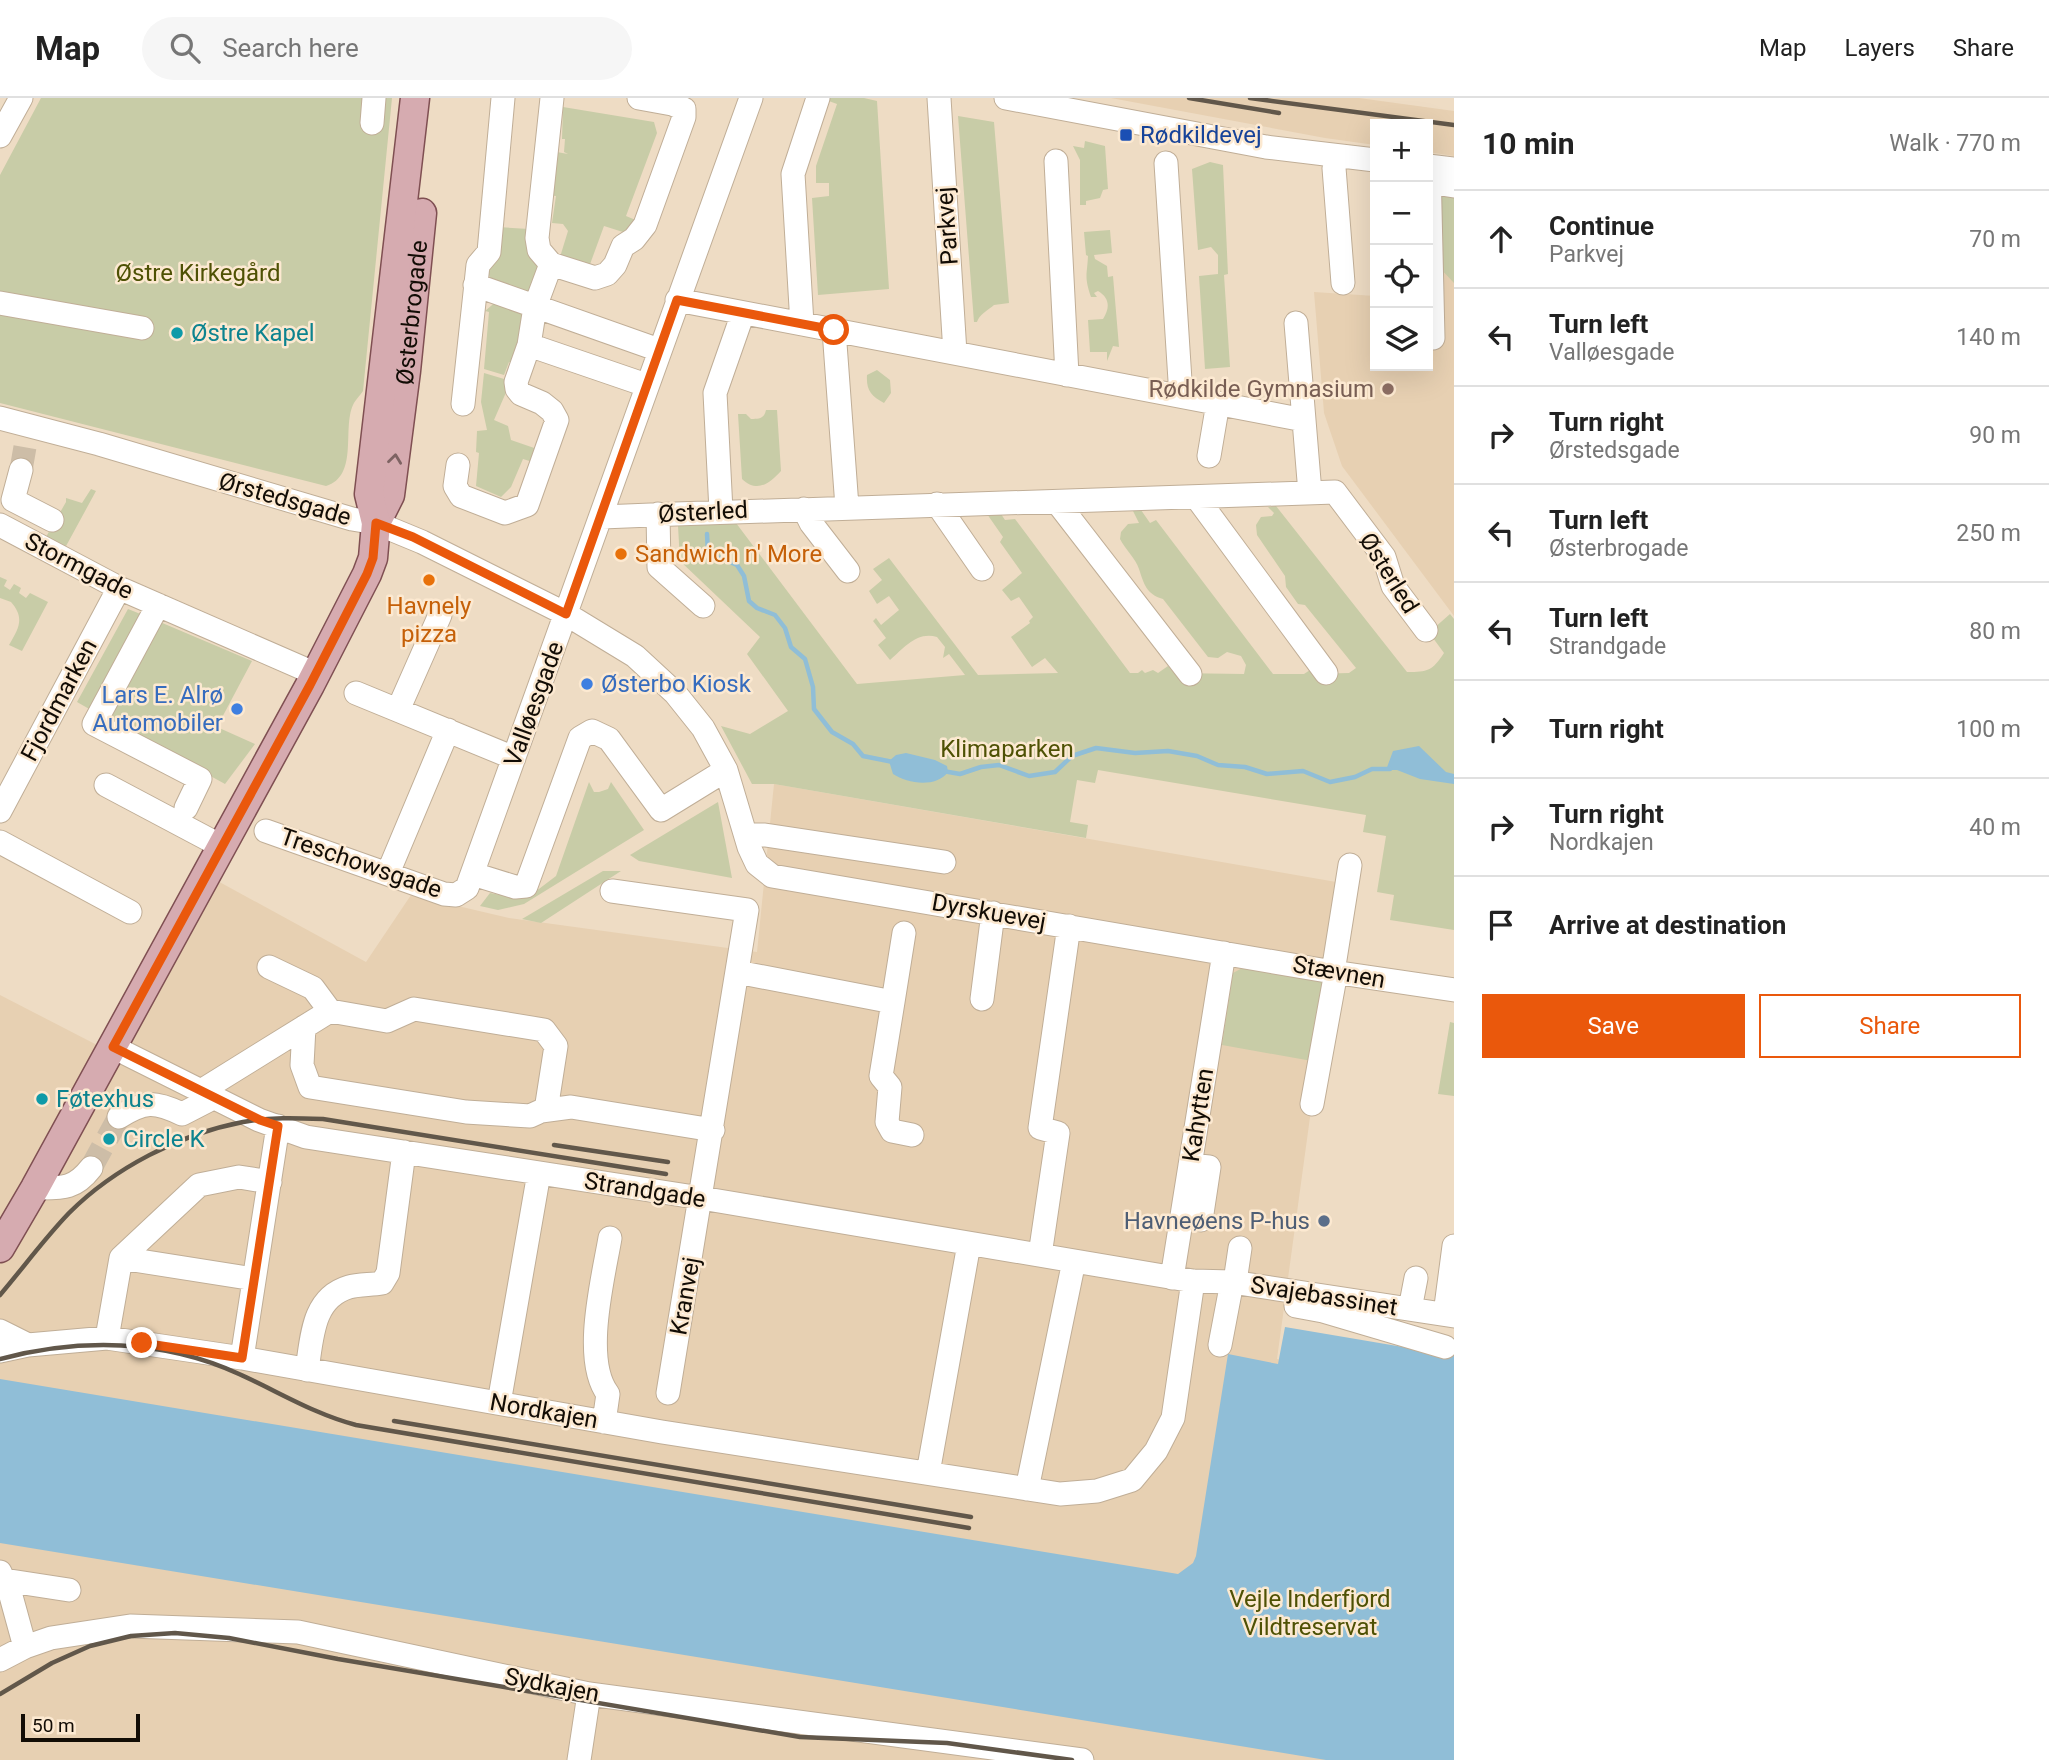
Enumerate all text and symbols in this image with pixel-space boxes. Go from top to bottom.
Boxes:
search box [142,17,632,80]
text: Map [35,29,100,68]
icon: search [166,29,204,67]
text: Search here [222,33,359,63]
text: Map [1759,34,1807,62]
text: Layers [1845,34,1915,62]
text: Share [1953,34,2014,62]
map controls [1370,119,1433,371]
button: + [1370,119,1433,182]
place label: Rødkildevej [1140,121,1262,149]
text: 10 min [1482,126,1575,161]
marker: Rødkildevej [1118,127,1134,143]
text: Walk · 770 m [1889,130,2021,157]
button: − [1370,182,1433,245]
street label: Parkvej [930,186,964,266]
text: Continue [1549,211,1654,241]
icon: ahead [1482,220,1520,258]
text: 70 m [1969,226,2021,253]
street label: Østerbrogade [390,239,433,387]
text: Parkvej [1549,241,1624,268]
button: locate [1370,245,1433,308]
park label: Østre Kirkegård [116,259,281,287]
button: layers [1370,308,1433,371]
text: Turn left [1549,309,1648,339]
route start [818,314,849,345]
icon: left [1482,318,1520,356]
place label: Østre Kapel [191,319,315,347]
text: 140 m [1956,324,2021,351]
marker: Østre Kapel [169,325,185,341]
text: Valløesgade [1549,339,1675,366]
place label: Rødkilde Gymnasium [1148,375,1374,403]
marker: Rødkilde Gymnasium [1380,381,1396,397]
text: Turn right [1549,407,1664,437]
icon: right [1482,416,1520,454]
text: 90 m [1969,422,2021,449]
text: Ørstedsgade [1549,437,1680,464]
one-way arrow [387,453,402,465]
street label: Ørstedsgade [216,467,354,531]
street label: Østerled [657,496,749,528]
text: Turn left [1549,505,1648,535]
icon: left [1482,514,1520,552]
text: 250 m [1956,520,2021,547]
street label: Stormgade [20,527,138,605]
street label: Østerled [1353,528,1425,618]
text: Østerbrogade [1549,535,1688,562]
place label: Sandwich n' More [635,540,822,568]
marker: Sandwich n' More [613,546,629,562]
marker: Havnely pizza [421,572,437,588]
place label: Havnely pizza [387,592,472,648]
text: Turn left [1549,603,1648,633]
icon: left [1482,612,1520,650]
text: 80 m [1969,618,2021,645]
text: Strandgade [1549,633,1666,660]
street label: Fjordmarken [15,634,103,766]
street label: Valløesgade [498,638,570,770]
place label: Østerbo Kiosk [601,670,752,698]
marker: Østerbo Kiosk [579,676,595,692]
place label: Lars E. Alrø Automobiler [92,681,223,737]
marker: Lars E. Alrø Automobiler [229,701,245,717]
icon: right [1482,710,1520,748]
text: Turn right [1549,714,1664,744]
text: 100 m [1956,716,2021,743]
park label: Klimaparken [940,735,1074,763]
text: Turn right [1549,799,1664,829]
icon: right [1482,808,1520,846]
text: 40 m [1969,814,2021,841]
street label: Treschowsgade [276,822,446,904]
text: Nordkajen [1549,829,1654,856]
street label: Dyrskuevej [930,888,1048,936]
icon: arrive [1482,906,1520,944]
text: Arrive at destination [1549,910,1786,940]
street label: Stævnen [1291,950,1387,994]
button: Save [1482,994,1745,1058]
button: Share [1759,994,2021,1058]
street label: Kahytten [1177,1066,1219,1164]
place label: Føtexhus [56,1085,154,1113]
marker: Føtexhus [34,1091,50,1107]
place label: Circle K [123,1125,205,1153]
marker: Circle K [101,1131,117,1147]
street label: Strandgade [582,1167,708,1213]
place label: Havneøens P-hus [1124,1207,1310,1235]
marker: Havneøens P-hus [1316,1213,1332,1229]
street label: Kranvej [664,1255,706,1337]
street label: Svajebassinet [1249,1271,1400,1321]
route end [126,1327,157,1358]
street label: Nordkajen [488,1388,600,1434]
park label: Vejle Inderfjord Vildtreservat [1229,1585,1391,1641]
street label: Sydkajen [502,1662,602,1708]
scale bar [21,1711,140,1743]
text: 50 m [32,1714,75,1737]

